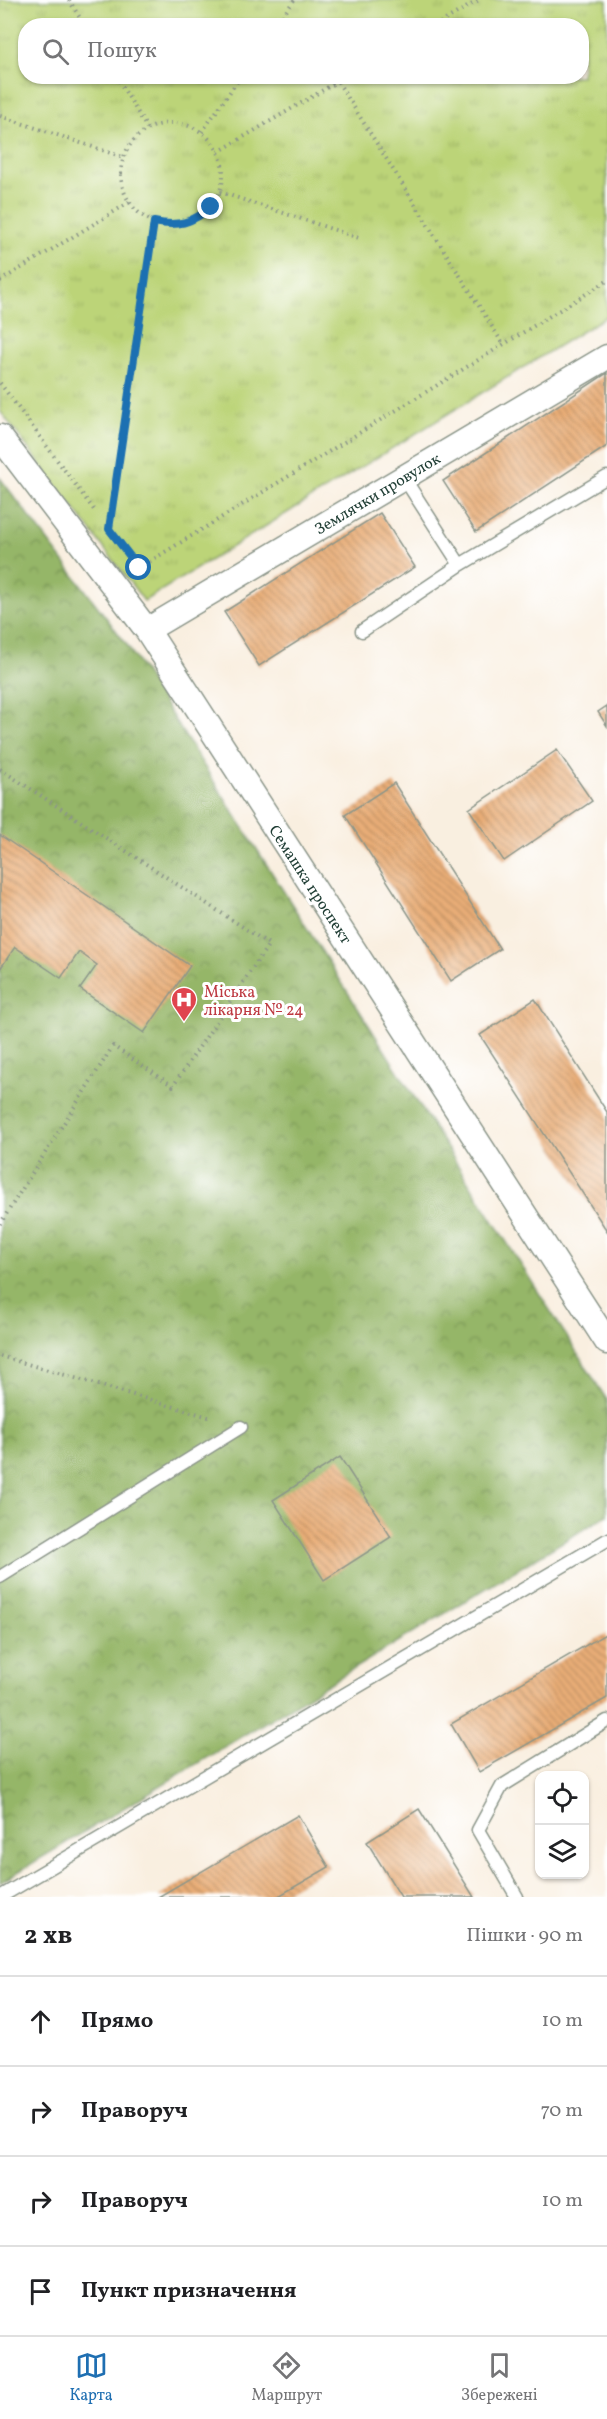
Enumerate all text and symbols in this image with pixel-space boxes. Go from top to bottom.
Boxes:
search box [18,18,589,84]
icon: search [39,35,72,68]
text: Пошук [87,36,157,67]
route end [197,193,223,219]
street label: Землячки провулок [311,448,445,541]
route start [125,554,151,580]
street label: Семашка проспект [263,821,356,949]
place label: Міська лікарня № 24 [204,982,304,1022]
hospital icon: Міська лікарня № 24 [169,985,199,1023]
map controls [535,1771,589,1879]
button: locate [535,1771,589,1825]
button: layers [535,1825,589,1879]
text: 2 хв [24,1918,72,1954]
text: Пішки · 90 m [466,1922,583,1950]
icon: ahead [24,2005,57,2038]
text: Прямо [81,2006,153,2037]
text: 10 m [542,2007,583,2035]
icon: right [24,2095,57,2128]
text: Праворуч [81,2096,188,2127]
text: 70 m [540,2097,583,2125]
icon: right [24,2185,57,2218]
text: Праворуч [81,2186,188,2217]
text: 10 m [542,2187,583,2215]
icon: arrive [24,2275,57,2308]
text: Пункт призначення [81,2276,297,2307]
tab: Карта [69,2349,113,2407]
tab: Маршрут [252,2349,322,2407]
tab: Збережені [461,2349,538,2407]

